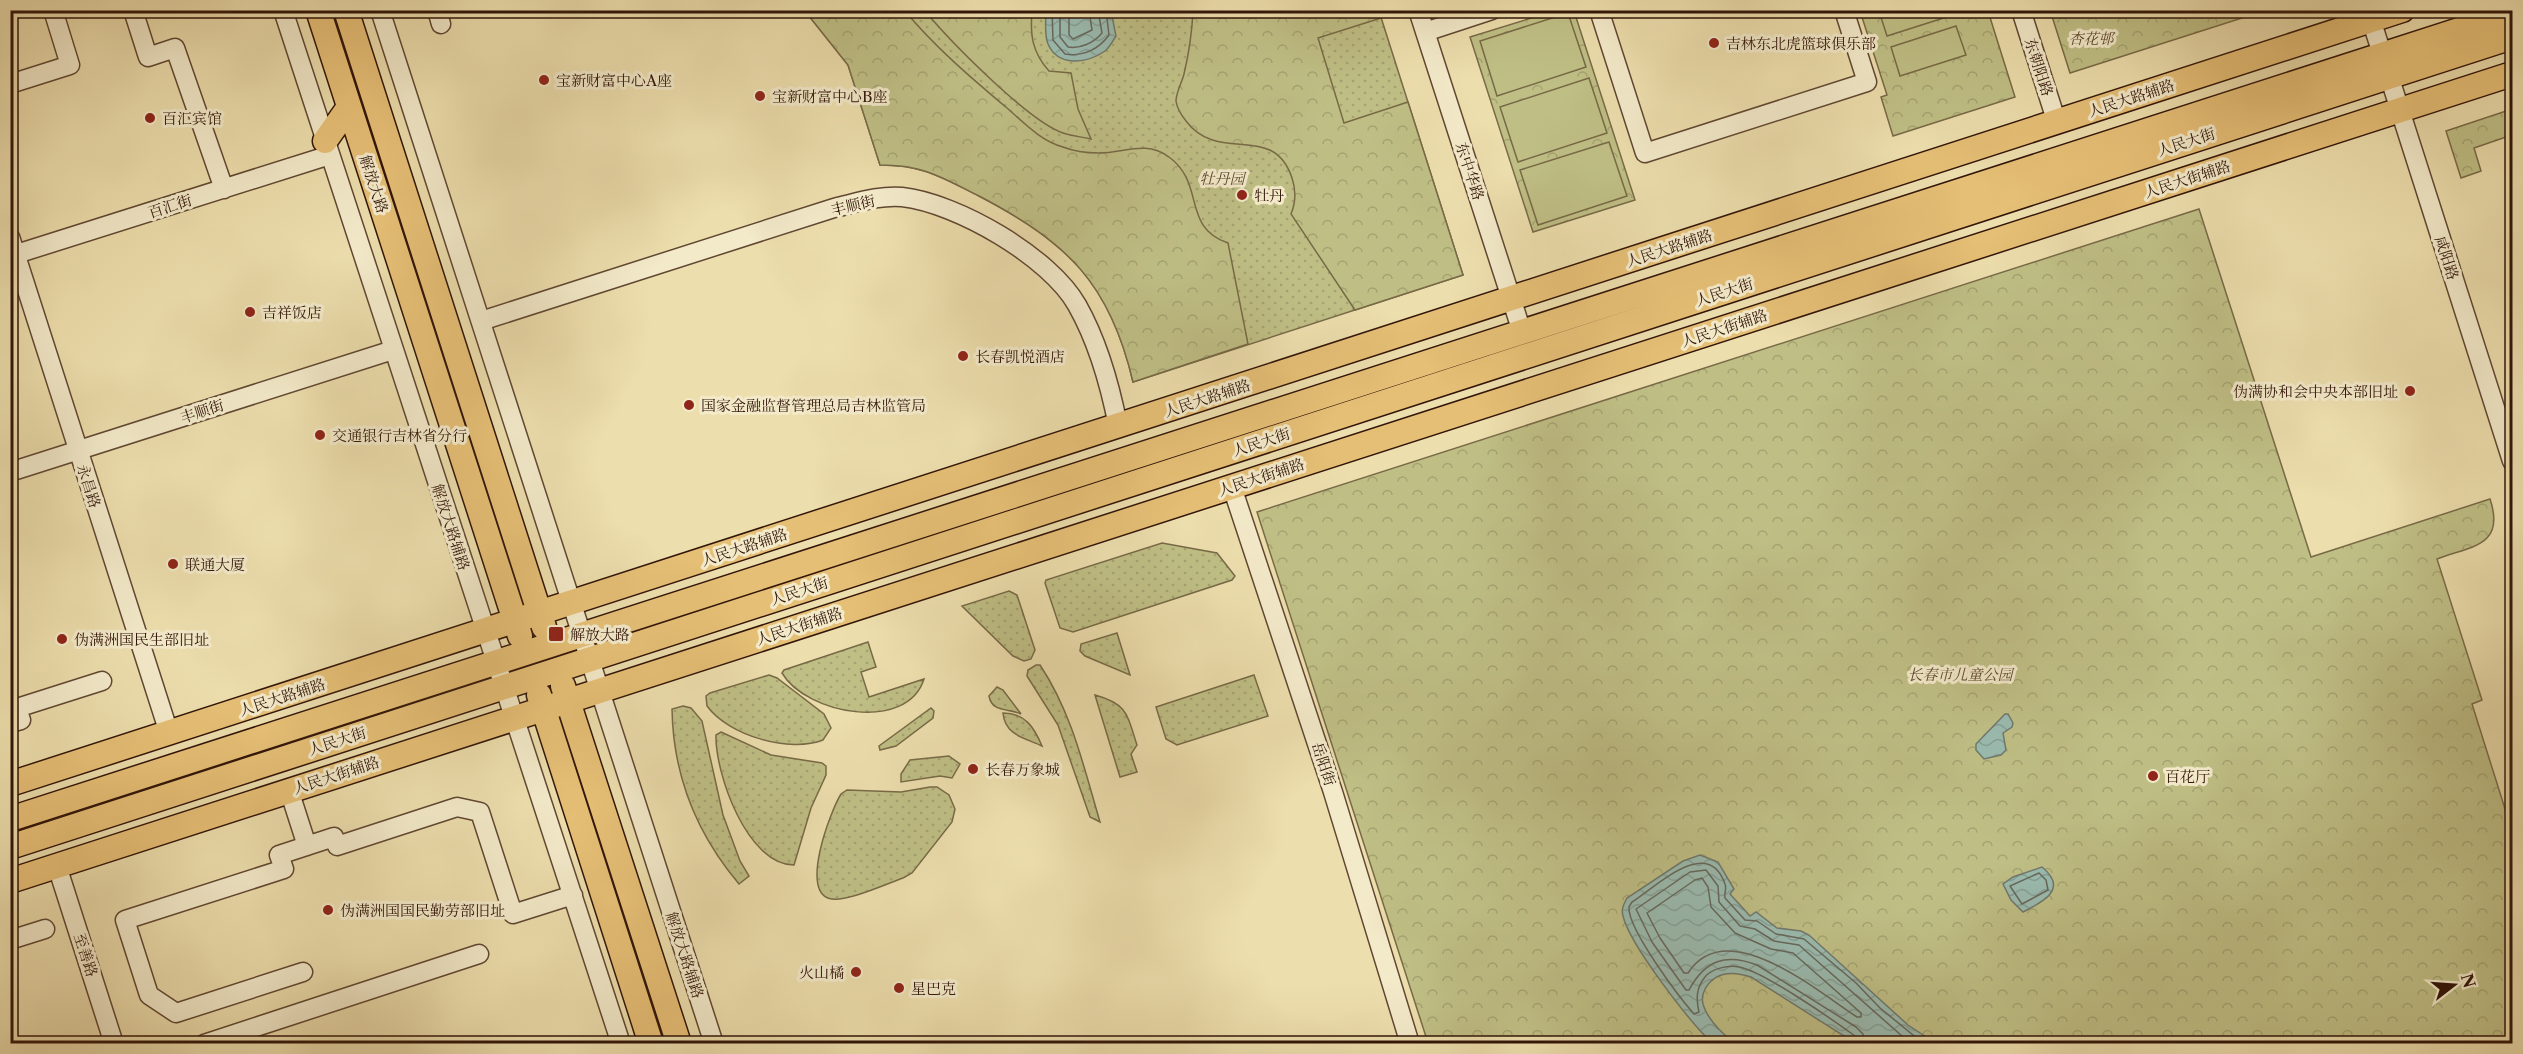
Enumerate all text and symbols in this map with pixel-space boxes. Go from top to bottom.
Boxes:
park label: 杏花邨 [2068,29,2116,48]
place label: 吉林东北虎篮球俱乐部 [1726,34,1876,53]
marker: 吉林东北虎篮球俱乐部 [1707,36,1721,50]
street label: 东朝阳路 [2021,36,2057,98]
place label: 宝新财富中心A座 [556,71,672,90]
marker: 宝新财富中心A座 [537,73,551,87]
street label: 人民大路辅路 [2085,75,2177,121]
place label: 宝新财富中心B座 [772,87,887,106]
marker: 宝新财富中心B座 [753,89,767,103]
place label: 百汇宾馆 [162,109,222,128]
marker: 百汇宾馆 [143,111,157,125]
street label: 人民大街 [2155,124,2217,160]
street label: 东中华路 [1452,140,1488,202]
street label: 解放大路 [356,153,392,215]
street label: 人民大街辅路 [2141,156,2233,202]
park label: 牡丹园 [1199,169,1246,188]
place label: 牡丹 [1254,186,1284,205]
marker: 牡丹 [1235,188,1249,202]
street label: 百汇街 [146,190,194,222]
street label: 丰顺街 [829,191,877,219]
street label: 人民大路辅路 [1623,225,1715,271]
street label: 咸阳路 [2431,234,2463,282]
street label: 人民大街 [1693,274,1755,310]
place label: 吉祥饭店 [262,303,322,322]
marker: 吉祥饭店 [243,305,257,319]
street label: 人民大街辅路 [1678,305,1770,351]
place label: 长春凯悦酒店 [975,347,1065,366]
marker: 长春凯悦酒店 [956,349,970,363]
street label: 人民大路辅路 [1161,375,1253,421]
place label: 伪满协和会中央本部旧址 [2233,382,2398,401]
marker: 伪满协和会中央本部旧址 [2403,384,2417,398]
street label: 丰顺街 [178,395,226,427]
place label: 国家金融监督管理总局吉林监管局 [701,396,926,415]
marker: 国家金融监督管理总局吉林监管局 [682,398,696,412]
street label: 人民大街 [1230,424,1292,460]
place label: 交通银行吉林省分行 [332,426,467,445]
marker: 交通银行吉林省分行 [313,428,327,442]
street label: 人民大街辅路 [1215,454,1307,500]
street label: 永昌路 [73,462,105,510]
street label: 解放大路辅路 [428,481,474,573]
street label: 人民大路辅路 [698,524,790,570]
place label: 联通大厦 [185,555,245,574]
marker: 联通大厦 [166,557,180,571]
street label: 人民大街 [768,573,830,609]
street label: 人民大街辅路 [753,603,845,649]
marker: 解放大路 [547,625,565,643]
place label: 解放大路 [570,625,630,644]
place label: 伪满洲国民生部旧址 [74,630,209,649]
marker: 伪满洲国民生部旧址 [55,632,69,646]
park label: 长春市儿童公园 [1907,665,2014,684]
street label: 人民大路辅路 [236,674,328,720]
street label: 人民大街 [306,723,368,759]
street label: 岳阳街 [1308,740,1340,788]
street label: 人民大街辅路 [290,752,382,798]
place label: 长春万象城 [985,760,1060,779]
marker: 长春万象城 [966,762,980,776]
place label: 百花厅 [2165,767,2210,786]
marker: 百花厅 [2146,769,2160,783]
place label: 伪满洲国国民勤劳部旧址 [340,901,505,920]
marker: 伪满洲国国民勤劳部旧址 [321,903,335,917]
street label: 解放大路辅路 [662,909,708,1001]
street label: 至善路 [70,931,102,979]
north arrow [2424,955,2484,1015]
place label: 火山橘 [799,963,844,982]
marker: 火山橘 [849,965,863,979]
text: N [2457,971,2480,990]
place label: 星巴克 [911,979,956,998]
marker: 星巴克 [892,981,906,995]

